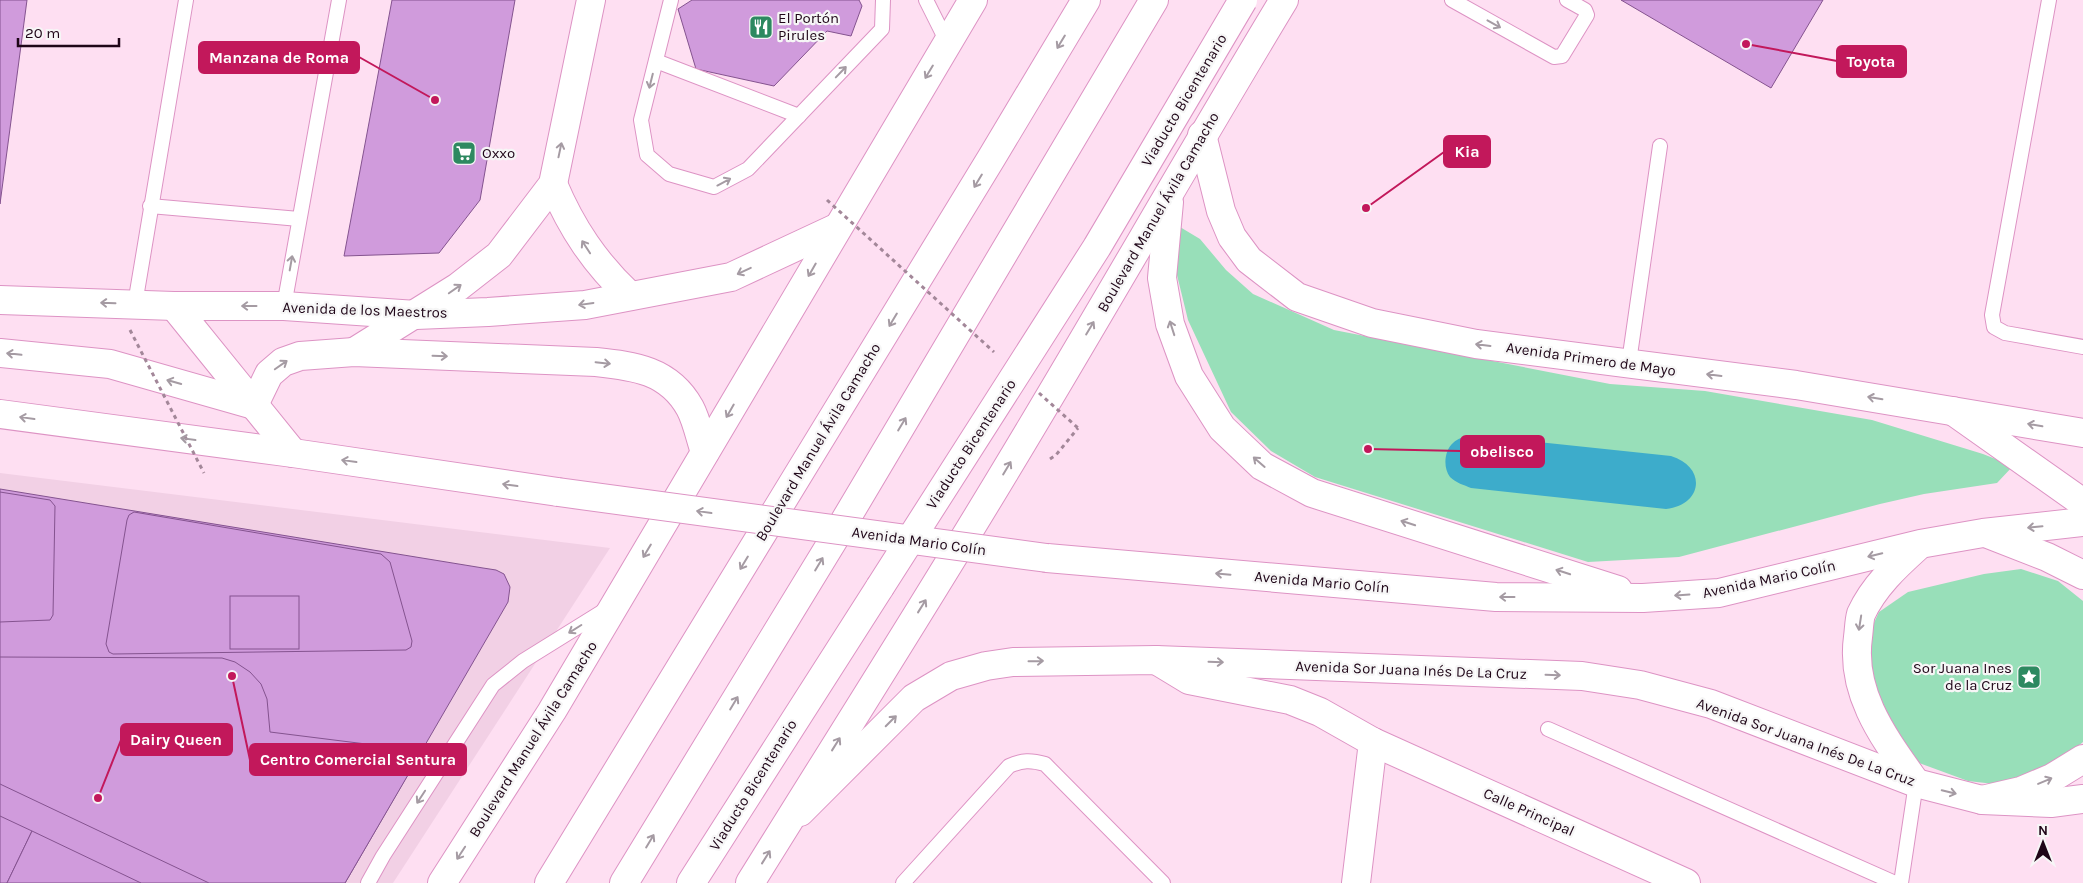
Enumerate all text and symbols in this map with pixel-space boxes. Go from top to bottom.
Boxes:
place label: El Portón Pirules [778,9,839,44]
restaurant icon: El Portón Pirules [748,14,774,40]
scale bar [18,15,119,47]
one-way arrow [1487,19,1502,29]
text: 20 m [25,24,60,42]
street label: Viaducto Bicentenario [1137,31,1231,169]
one-way arrow [1056,34,1066,48]
callout: Manzana de Roma [199,42,359,73]
callout: Toyota [1837,46,1906,77]
text: Manzana de Roma [209,48,349,67]
text: Toyota [1847,52,1895,71]
one-way arrow [924,64,934,78]
one-way arrow [835,65,847,78]
one-way arrow [646,73,655,89]
street label: Boulevard Manuel Ávila Camacho [1093,109,1223,315]
callout: Kia [1444,136,1490,167]
supermarket icon: Oxxo [451,140,477,166]
one-way arrow [556,142,565,158]
text: Kia [1454,142,1480,161]
place label: Oxxo [482,144,515,162]
one-way arrow [972,174,982,188]
one-way arrow [716,177,731,187]
one-way arrow [581,240,591,254]
one-way arrow [287,255,297,271]
one-way arrow [806,263,816,277]
one-way arrow [737,266,752,276]
one-way arrow [448,284,462,294]
street label: Avenida de los Maestros [282,298,448,322]
one-way arrow [100,299,116,308]
one-way arrow [578,300,594,310]
one-way arrow [241,301,258,311]
one-way arrow [887,313,898,327]
one-way arrow [1167,321,1177,337]
one-way arrow [1086,322,1096,336]
street label: Avenida Primero de Mayo [1505,338,1677,380]
street label: Boulevard Manuel Ávila Camacho [752,340,884,544]
one-way arrow [1476,340,1492,350]
one-way arrow [7,349,23,359]
one-way arrow [432,351,448,360]
one-way arrow [594,358,610,368]
one-way arrow [274,360,288,371]
one-way arrow [1706,370,1722,380]
street label: Viaducto Bicentenario [922,376,1020,512]
one-way arrow [166,377,182,386]
one-way arrow [1867,393,1883,403]
one-way arrow [724,403,734,417]
one-way arrow [19,413,35,423]
one-way arrow [897,417,907,432]
one-way arrow [2027,419,2043,429]
one-way arrow [180,434,196,444]
callout: obelisco [1461,436,1544,467]
text: obelisco [1470,442,1534,461]
one-way arrow [341,456,357,466]
one-way arrow [1252,457,1265,468]
one-way arrow [1003,462,1013,476]
one-way arrow [502,480,518,490]
one-way arrow [696,507,712,517]
one-way arrow [1401,518,1417,528]
one-way arrow [2027,522,2043,532]
street label: Avenida Mario Colín [851,523,987,559]
one-way arrow [642,543,652,557]
one-way arrow [1867,551,1883,560]
one-way arrow [739,556,749,570]
street label: Avenida Mario Colín [1701,556,1837,602]
one-way arrow [814,557,824,571]
street label: Avenida Mario Colín [1254,567,1390,597]
one-way arrow [1555,567,1571,577]
one-way arrow [1215,569,1231,578]
one-way arrow [1674,591,1690,600]
one-way arrow [1499,592,1515,602]
one-way arrow [917,600,927,614]
one-way arrow [1855,614,1865,630]
one-way arrow [569,624,583,634]
street label: Boulevard Manuel Ávila Camacho [465,638,601,840]
one-way arrow [1028,657,1044,666]
one-way arrow [1208,657,1224,667]
street label: Avenida Sor Juana Inés De La Cruz [1295,657,1527,683]
place label: Sor Juana Ines de la Cruz [1913,659,2012,694]
place icon: Sor Juana Ines de la Cruz [2016,664,2042,690]
one-way arrow [1545,671,1561,680]
street label: Avenida Sor Juana Inés De La Cruz [1694,694,1918,790]
one-way arrow [730,696,740,710]
one-way arrow [885,715,897,727]
street label: Viaducto Bicentenario [705,716,801,854]
callout: Dairy Queen [121,724,232,755]
text: Dairy Queen [130,730,222,749]
one-way arrow [831,738,841,752]
callout: Centro Comercial Sentura [250,744,466,775]
text: Centro Comercial Sentura [260,750,456,769]
one-way arrow [2037,776,2052,786]
street label: Calle Principal [1481,784,1577,840]
one-way arrow [1940,787,1956,797]
one-way arrow [416,789,426,803]
north arrow [2018,818,2068,868]
text: N [2038,822,2048,839]
one-way arrow [645,835,655,849]
one-way arrow [456,846,467,860]
one-way arrow [762,850,772,864]

